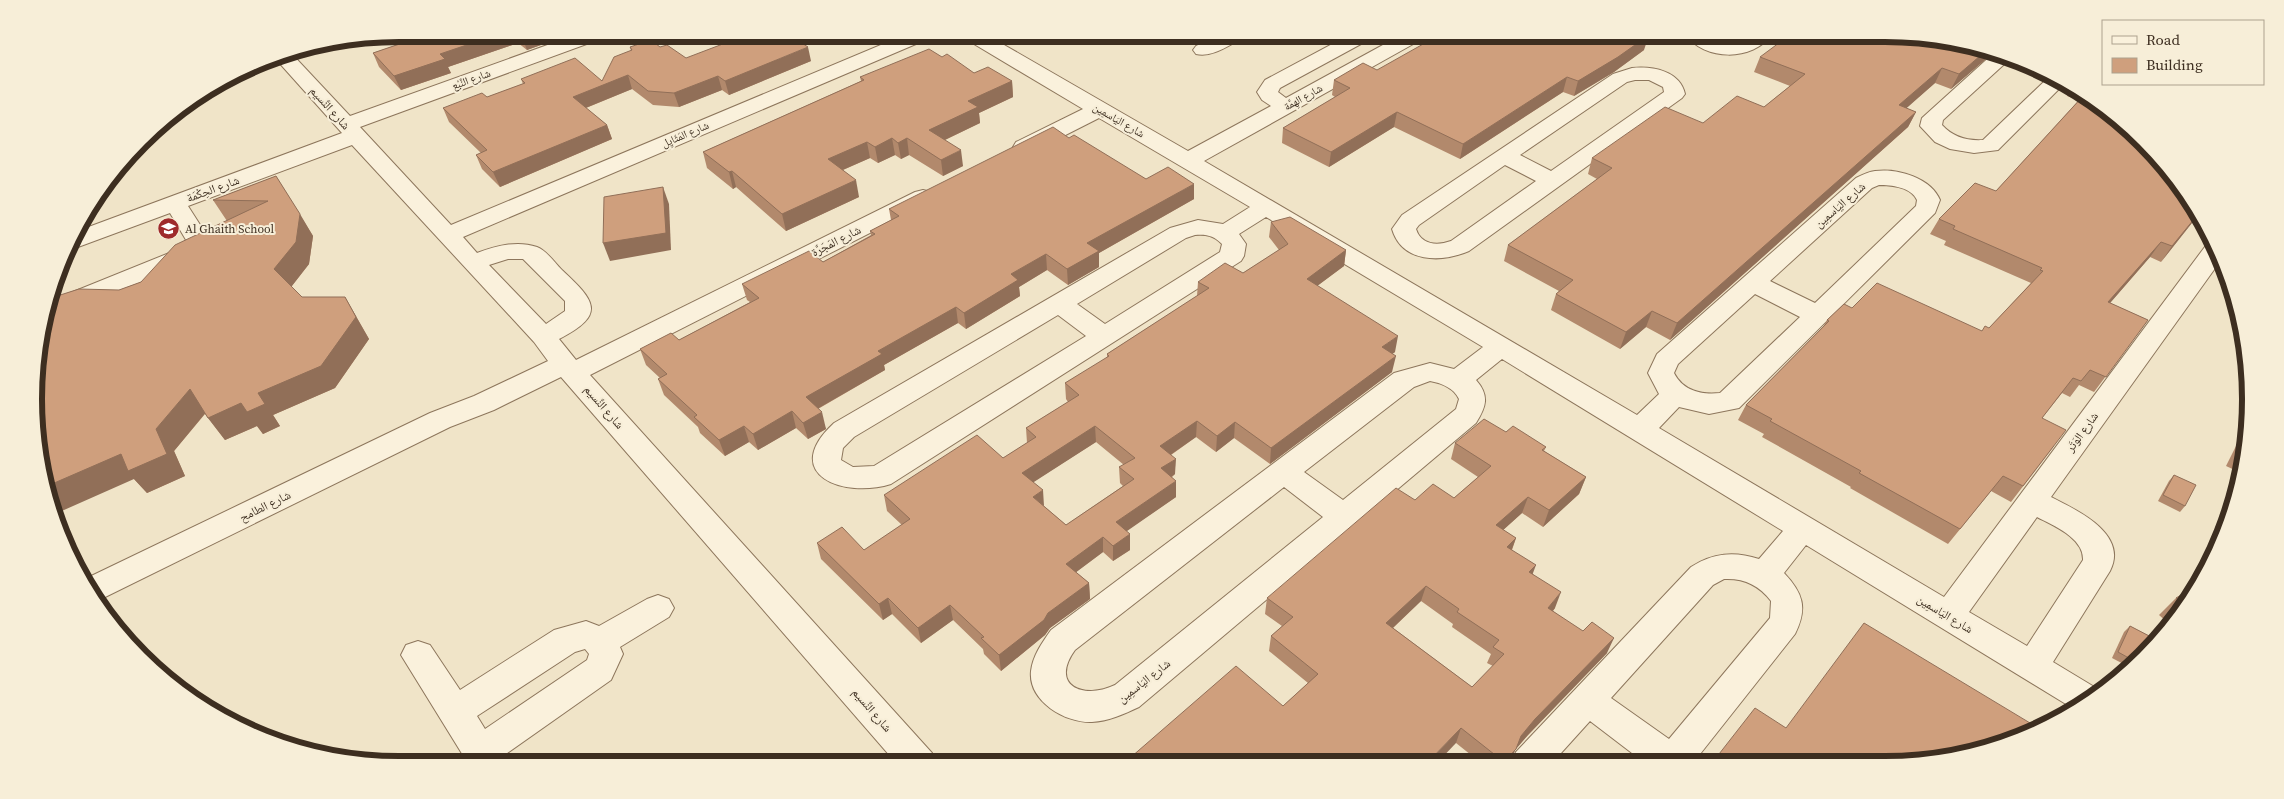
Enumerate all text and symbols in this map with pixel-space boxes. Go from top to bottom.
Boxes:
legend [2102,20,2264,85]
text: Road [2146,29,2180,50]
text: Building [2146,54,2203,75]
street label: شارع النَّبْع [450,66,493,93]
street label: شارع الهِمَّة [1281,81,1325,115]
street label: شارع النَّسيم [306,83,354,133]
street label: شارع اليَاسمِين [1090,100,1147,141]
street label: شارع المَثَايِل [659,118,711,151]
street label: شارع الحِكْمَة [184,172,242,206]
street label: شارع اليَاسمِين [1811,178,1869,232]
school or university icon: Al Ghaith School [157,217,181,241]
place label: Al Ghaith School [185,221,274,237]
street label: شارع المَجَرَّة [808,222,864,260]
street label: شارع النَّسيم [581,382,628,432]
street label: شارع الوَتَر [2062,409,2102,456]
street label: شارع الطامح [237,487,293,525]
street label: شارع اليَاسمِين [1914,591,1976,637]
street label: شارع اليَاسمِين [1114,655,1174,707]
street label: شارع النَّسيم [849,685,896,735]

